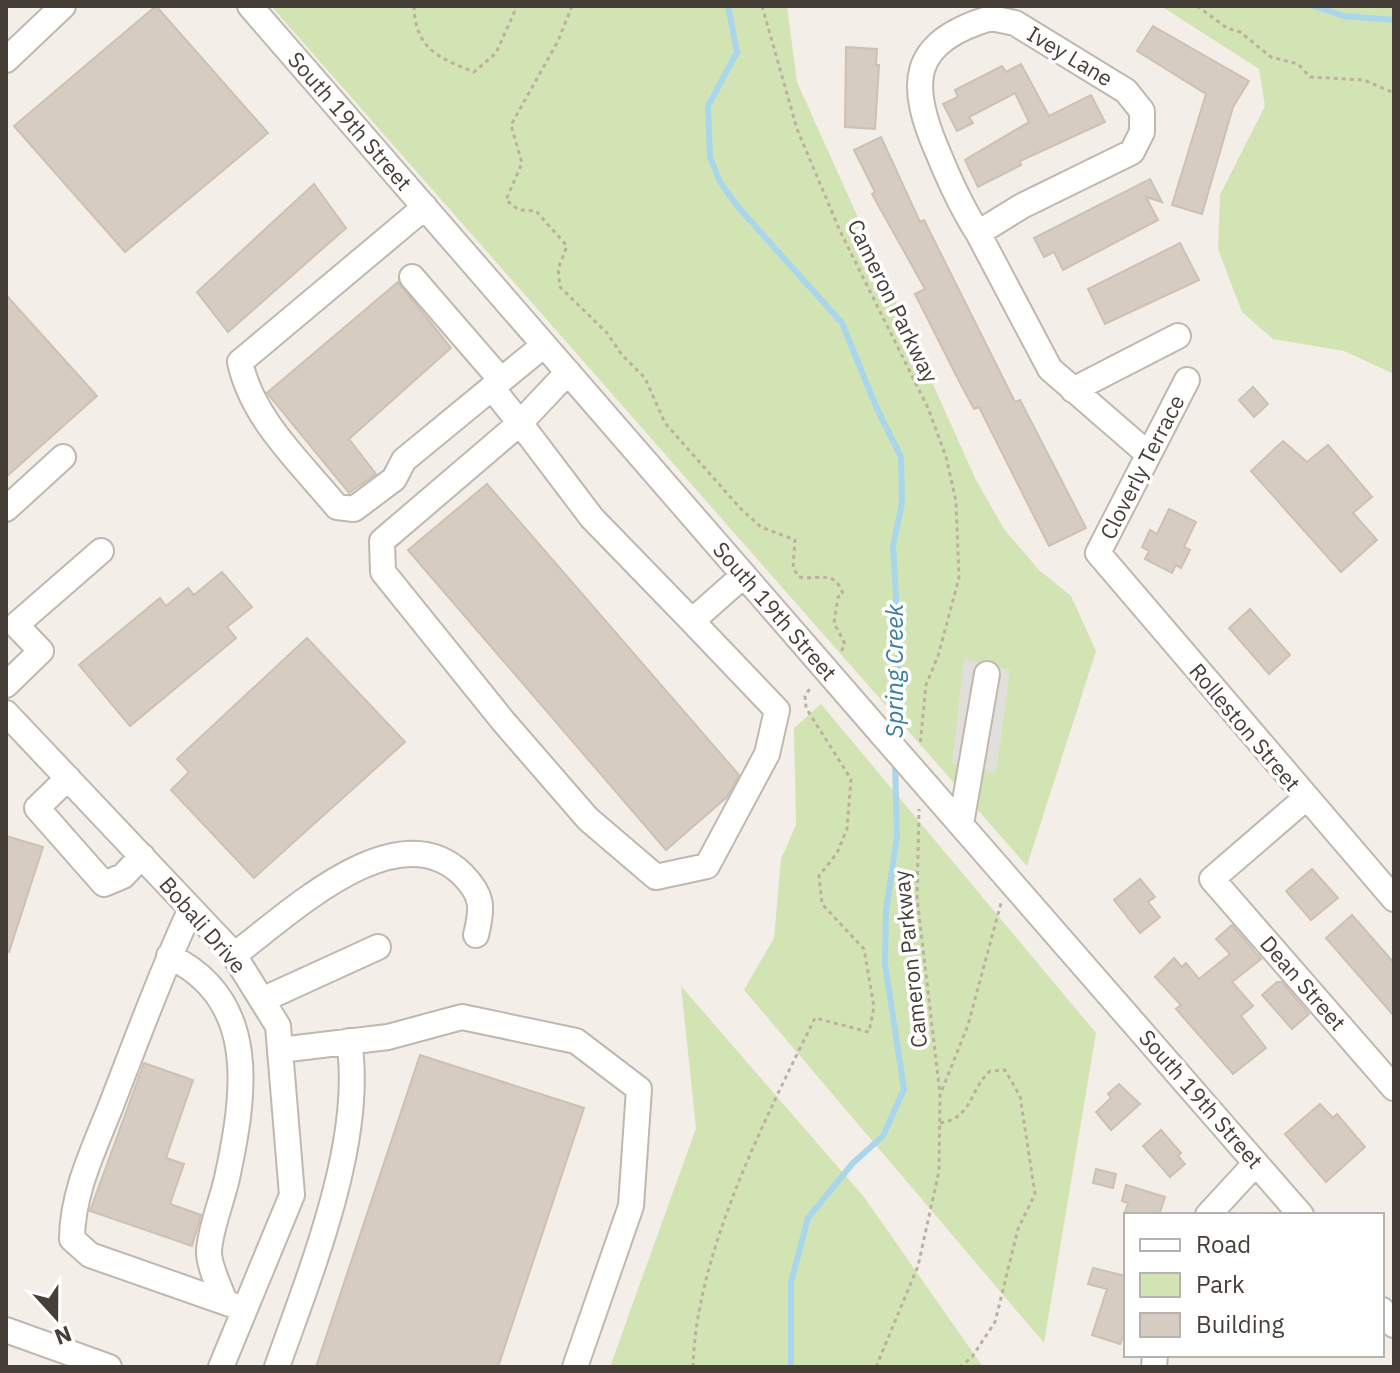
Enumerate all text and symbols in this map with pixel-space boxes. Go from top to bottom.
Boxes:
street label: Ivey Lane [1022,19,1118,92]
street label: South 19th Street [282,45,419,196]
street label: Cameron Parkway [841,214,946,387]
street label: Cloverly Terrace [1093,390,1190,544]
street label: South 19th Street [707,535,844,686]
water label: Spring Creek [878,603,910,738]
street label: Rolleston Street [1183,657,1307,797]
street label: Cameron Parkway [886,869,933,1049]
street label: Bobali Drive [153,870,253,979]
street label: Dean Street [1254,929,1353,1036]
street label: South 19th Street [1133,1023,1270,1174]
legend [1124,1213,1384,1357]
text: Road [1196,1228,1251,1260]
text: Park [1196,1268,1245,1300]
north arrow [16,1277,96,1357]
text: Building [1196,1308,1284,1340]
text: N [51,1320,76,1353]

